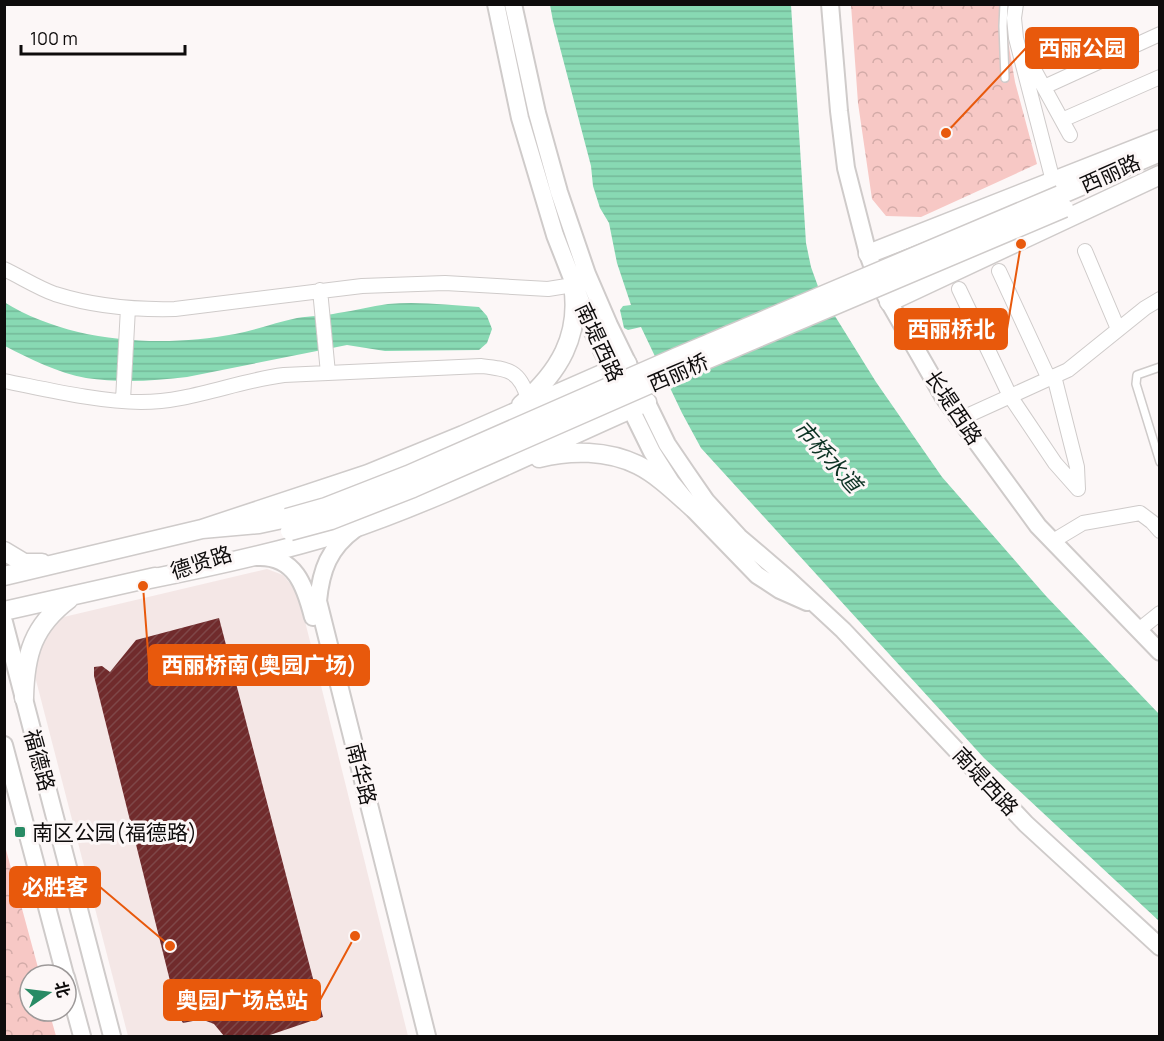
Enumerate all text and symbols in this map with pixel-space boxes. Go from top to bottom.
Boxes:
scale bar [21,18,184,56]
text: 100 m [30,26,78,50]
callout: 西丽公园 [1026,28,1138,68]
text: 西丽公园 [1038,33,1126,63]
street label: 西丽路 [1076,147,1144,199]
street label: 南堤西路 [570,298,630,386]
callout: 西丽桥北 [895,309,1007,349]
text: 西丽桥北 [907,314,995,344]
street label: 西丽桥 [644,347,712,397]
street label: 长堤西路 [919,364,989,450]
water label: 市桥水道 [787,413,871,501]
street label: 德贤路 [167,539,235,585]
callout: 西丽桥南(奥园广场) [149,645,369,685]
text: 西丽桥南(奥园广场) [161,650,357,680]
street label: 福德路 [18,726,62,794]
street label: 南华路 [341,740,383,808]
street label: 南堤西路 [947,741,1025,821]
place label: 南区公园(福德路) [32,818,197,846]
marker: 南区公园(福德路) [13,825,27,839]
callout: 必胜客 [10,867,100,907]
text: 必胜客 [22,872,88,902]
north arrow [18,963,78,1023]
text: 北 [50,979,75,1000]
callout: 奥园广场总站 [164,980,320,1020]
text: 奥园广场总站 [176,985,308,1015]

